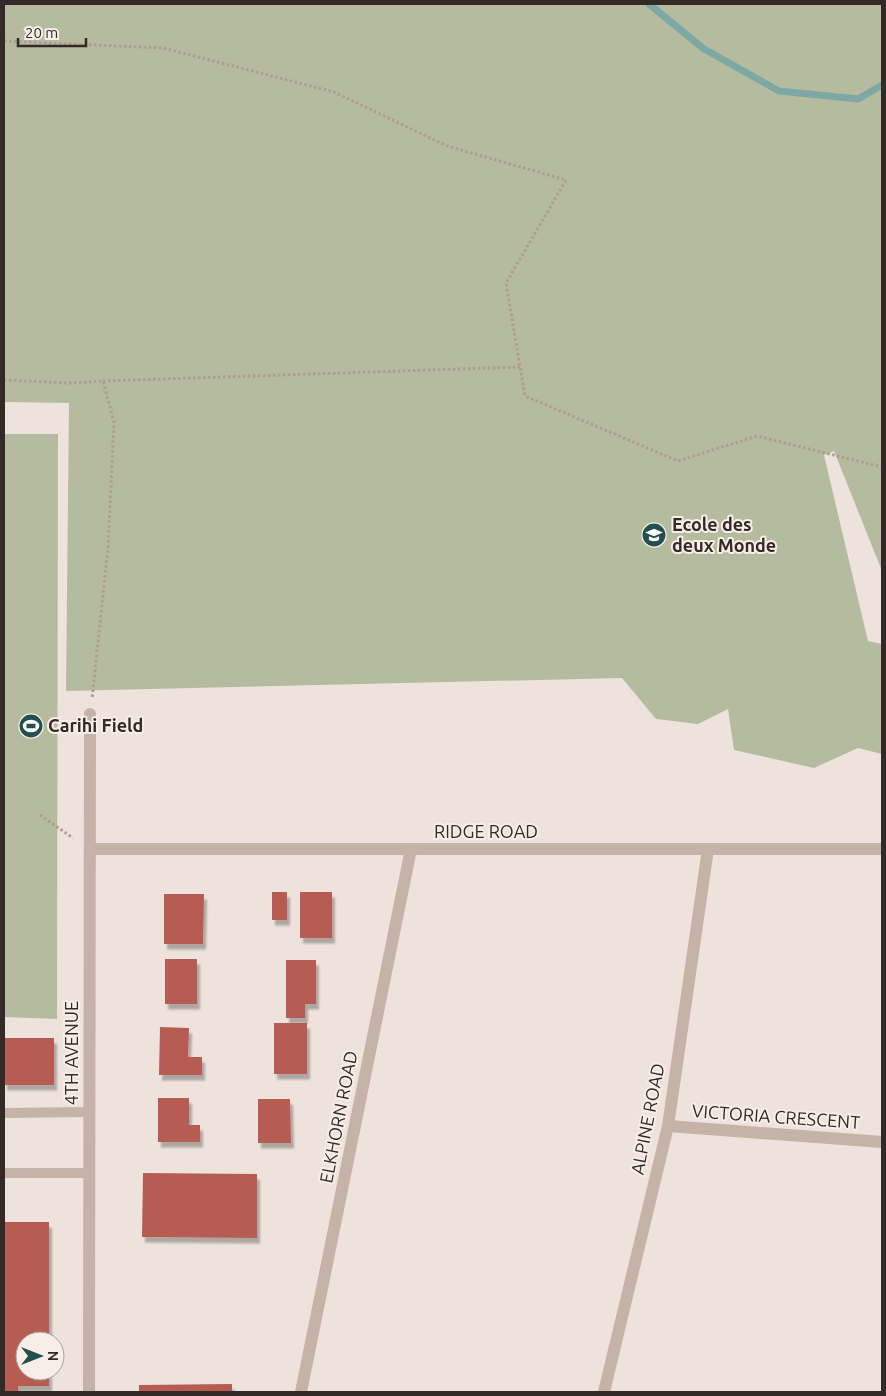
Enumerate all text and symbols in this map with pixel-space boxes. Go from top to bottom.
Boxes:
scale bar [18,15,85,47]
text: 20 m [25,24,58,41]
place label: Ecole des deux Monde [672,514,776,555]
school or university icon: Ecole des deux Monde [641,522,667,548]
sports icon: Carihi Field [18,713,44,739]
place label: Carihi Field [48,715,143,735]
street label: RIDGE ROAD [434,821,538,841]
street label: 4TH AVENUE [61,1001,81,1105]
street label: ELKHORN ROAD [315,1049,361,1185]
street label: ALPINE ROAD [626,1062,668,1176]
street label: VICTORIA CRESCENT [691,1100,861,1132]
north arrow [15,1331,65,1381]
text: N [45,1351,61,1361]

